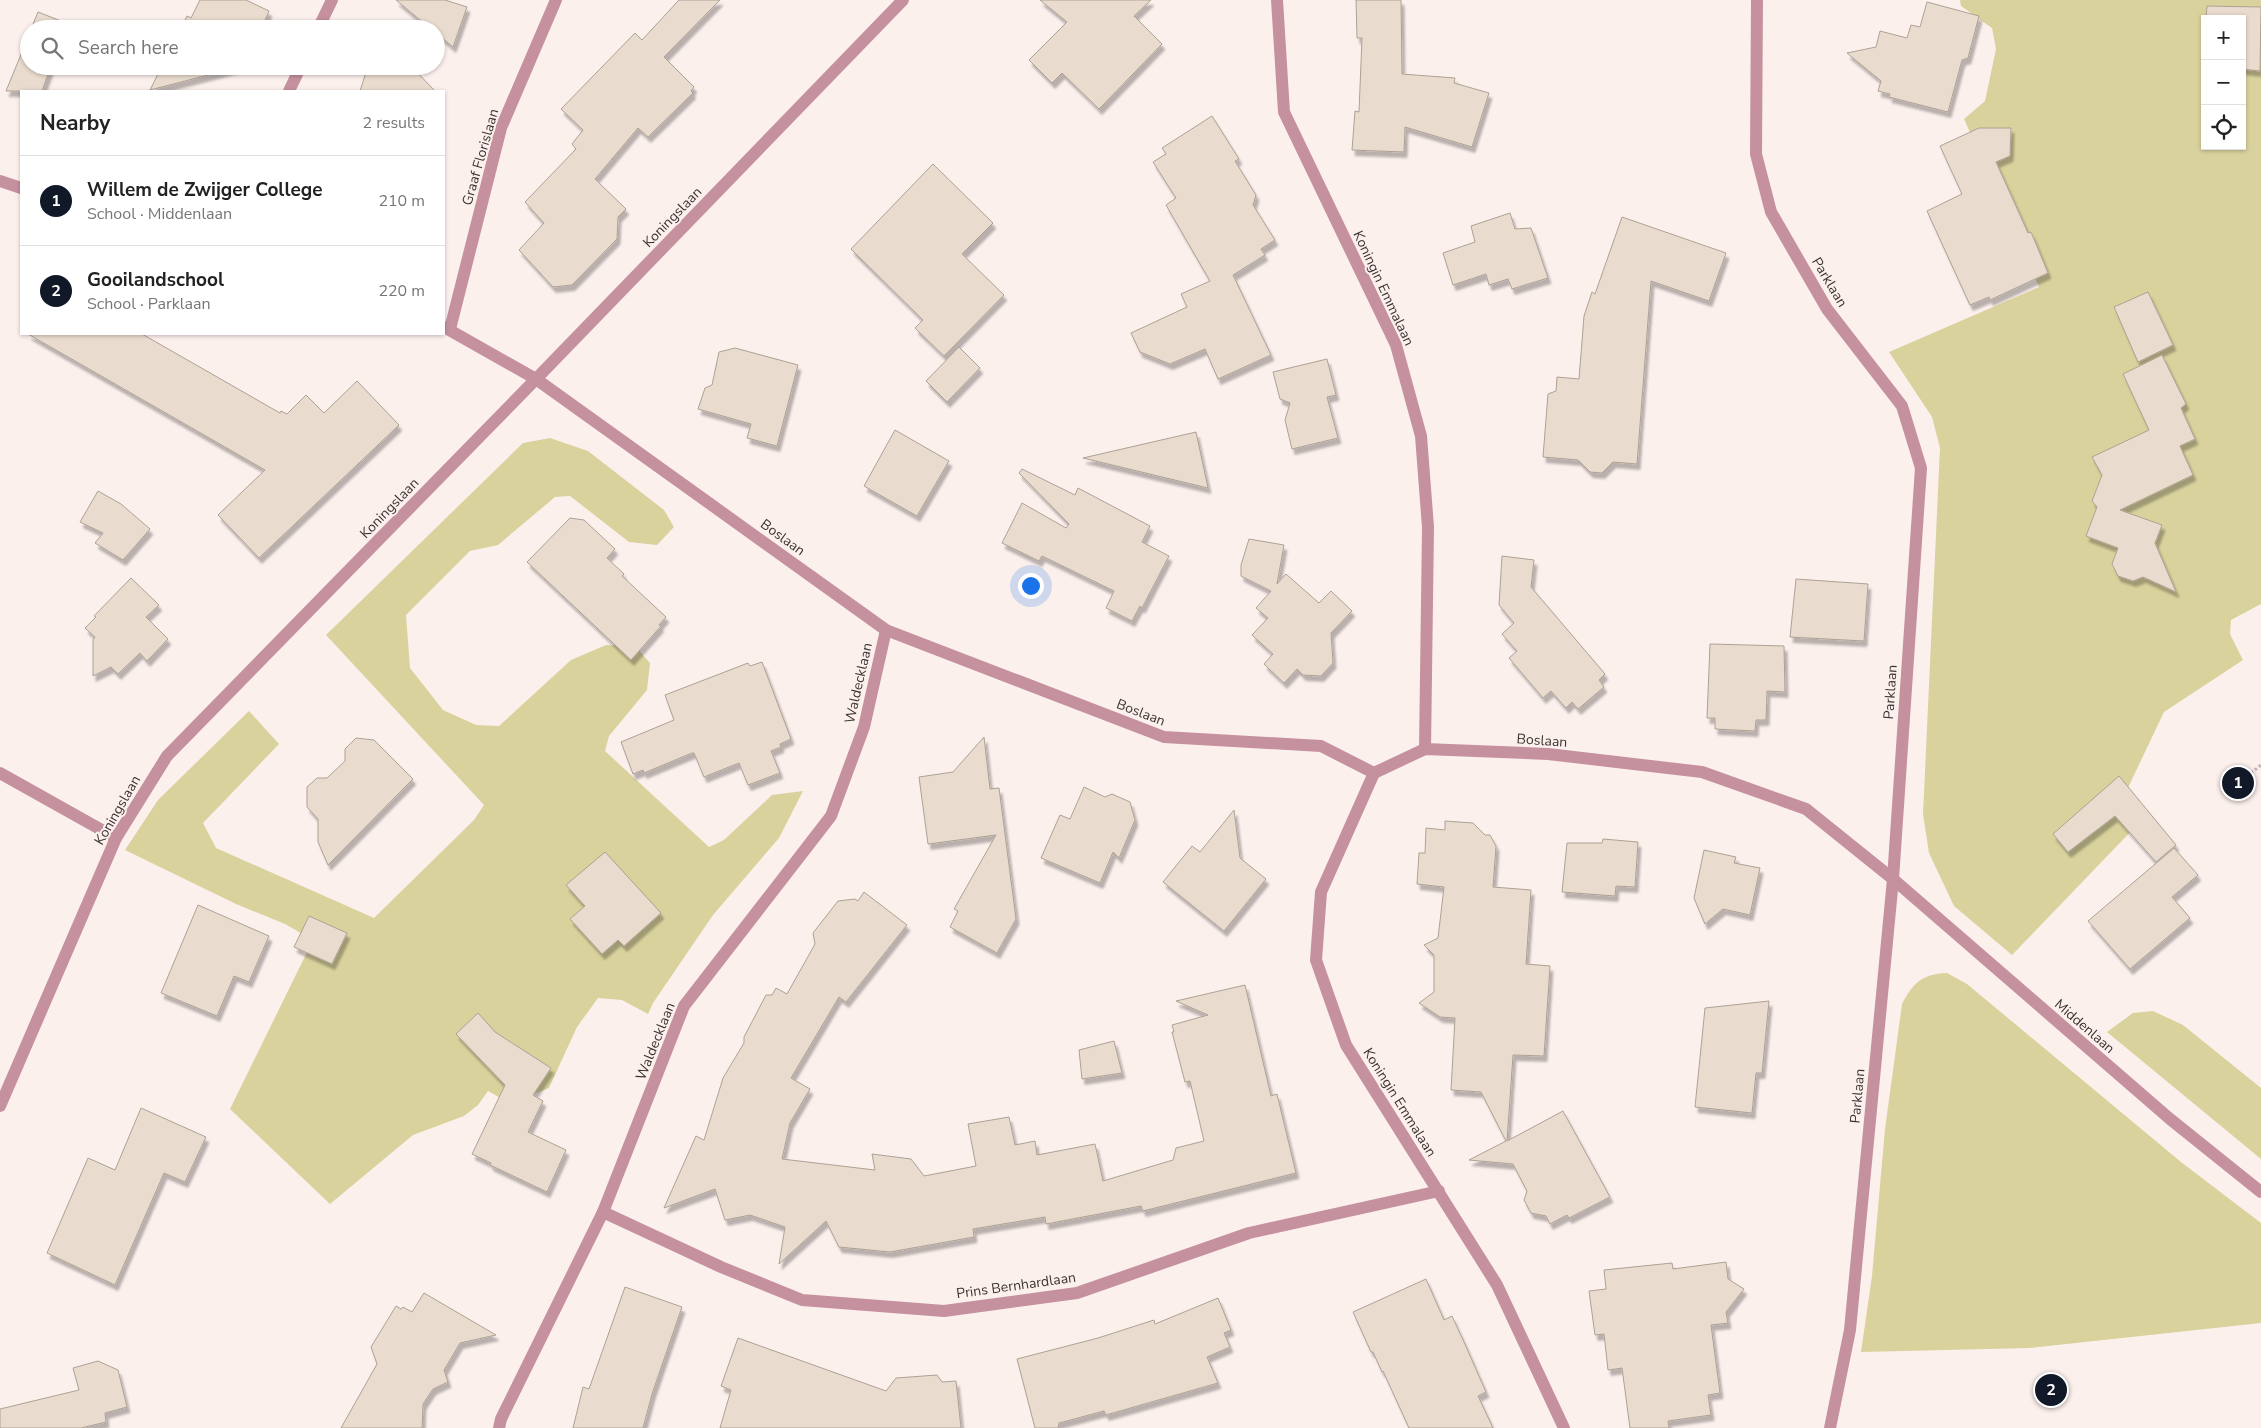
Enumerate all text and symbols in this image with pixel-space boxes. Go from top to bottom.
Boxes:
map controls [2201,15,2246,150]
button: + [2201,15,2246,60]
search box [20,20,445,75]
icon: search [38,34,66,62]
text: Search here [78,35,179,61]
button: − [2201,60,2246,105]
button: locate [2201,105,2246,150]
street label: Graaf Florislaan [458,107,503,208]
text: Nearby [40,109,110,137]
text: 2 results [363,112,425,134]
text: Willem de Zwijger College [87,177,322,203]
street label: Koningslaan [639,183,706,252]
text: 1 [51,190,61,212]
text: 210 m [378,190,425,212]
text: School · Middenlaan [87,203,232,225]
street label: Koningin Emmalaan [1349,228,1419,349]
street label: Parklaan [1807,254,1852,311]
text: Gooilandschool [87,267,224,293]
text: 2 [51,280,61,302]
text: 220 m [378,280,425,302]
text: School · Parklaan [87,293,210,315]
street label: Koningslaan [356,474,423,543]
street label: Boslaan [757,515,809,560]
your location [1018,573,1044,599]
street label: Waldecklaan [840,641,877,725]
street label: Parklaan [1879,664,1902,720]
street label: Boslaan [1114,694,1168,730]
street label: Boslaan [1516,729,1568,752]
pin: 1 [2222,764,2254,802]
street label: Koningslaan [90,772,145,849]
street label: Middenlaan [2051,995,2119,1058]
street label: Waldecklaan [631,1000,680,1083]
street label: Koningin Emmalaan [1358,1044,1441,1160]
street label: Parklaan [1846,1068,1869,1124]
street label: Prins Bernhardlaan [955,1268,1077,1303]
pin: 2 [2035,1371,2067,1409]

